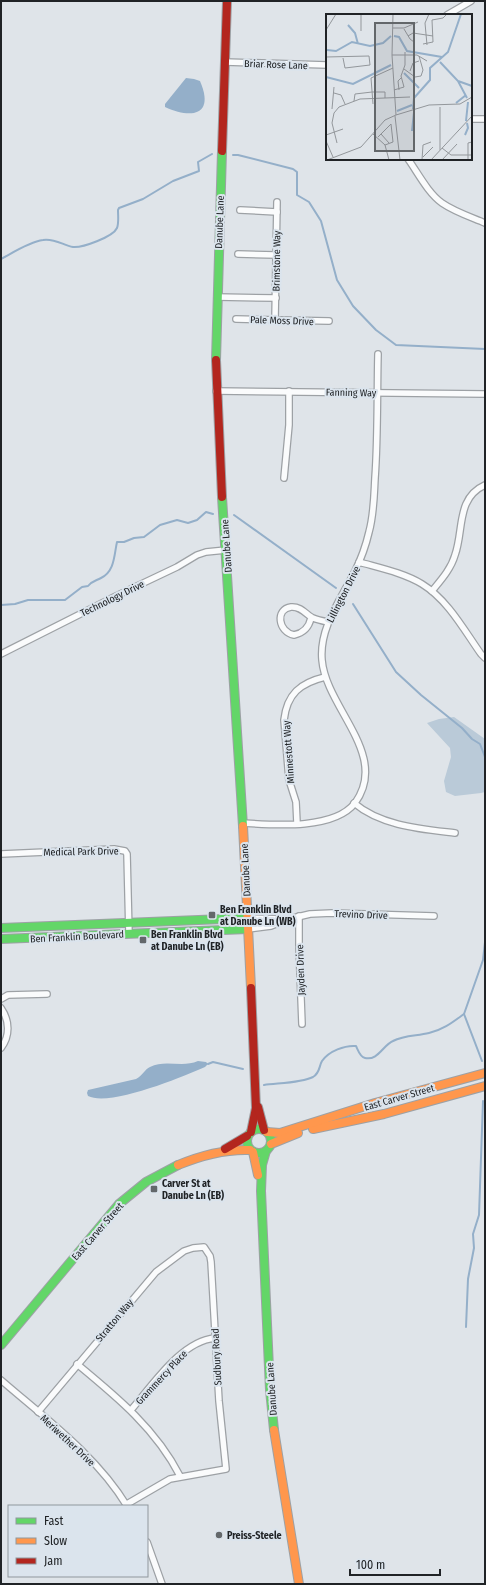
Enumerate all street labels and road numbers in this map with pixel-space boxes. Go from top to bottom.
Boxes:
street label: Briar Rose Lane [244,58,308,72]
street label: Danube Lane [213,195,227,249]
street label: Brimstone Way [270,230,284,292]
street label: Pale Moss Drive [250,314,314,328]
street label: Fanning Way [326,387,377,399]
street label: Danube Lane [219,519,235,573]
street label: Lillington Drive [324,564,363,625]
street label: Technology Drive [79,578,146,620]
street label: Minnestott Way [281,720,297,784]
street label: Danube Lane [239,843,253,897]
street label: Medical Park Drive [43,845,119,859]
street label: Trevino Drive [334,908,388,922]
street label: Ben Franklin Boulevard [30,929,124,945]
street label: Jayden Drive [294,944,308,996]
street label: East Carver Street [363,1082,436,1114]
street label: East Carver Street [69,1200,127,1263]
street label: Stratton Way [93,1296,136,1344]
street label: Sudbury Road [210,1328,224,1386]
street label: Grammercy Place [133,1348,190,1407]
street label: Danube Lane [264,1362,280,1416]
street label: Meriwether Drive [38,1412,97,1469]

